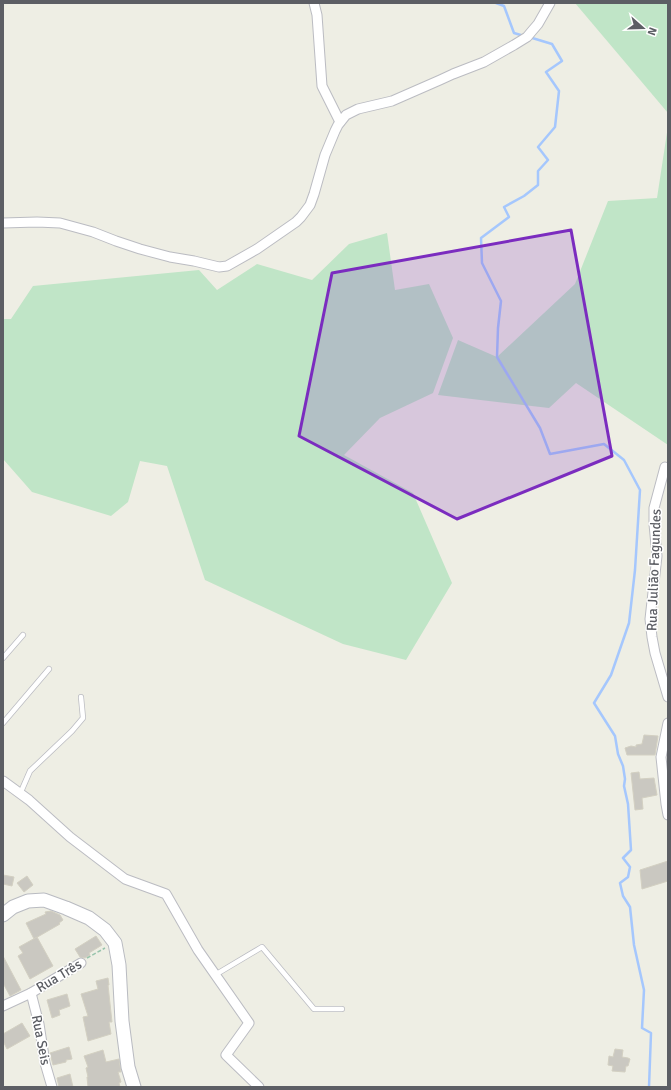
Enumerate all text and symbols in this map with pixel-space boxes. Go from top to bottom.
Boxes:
north arrow [623,8,663,48]
text: N [645,25,659,37]
street label: Rua Julião Fagundes [643,509,665,631]
street label: Rua Três [33,956,85,996]
street label: Rua Seis [28,1014,54,1066]

